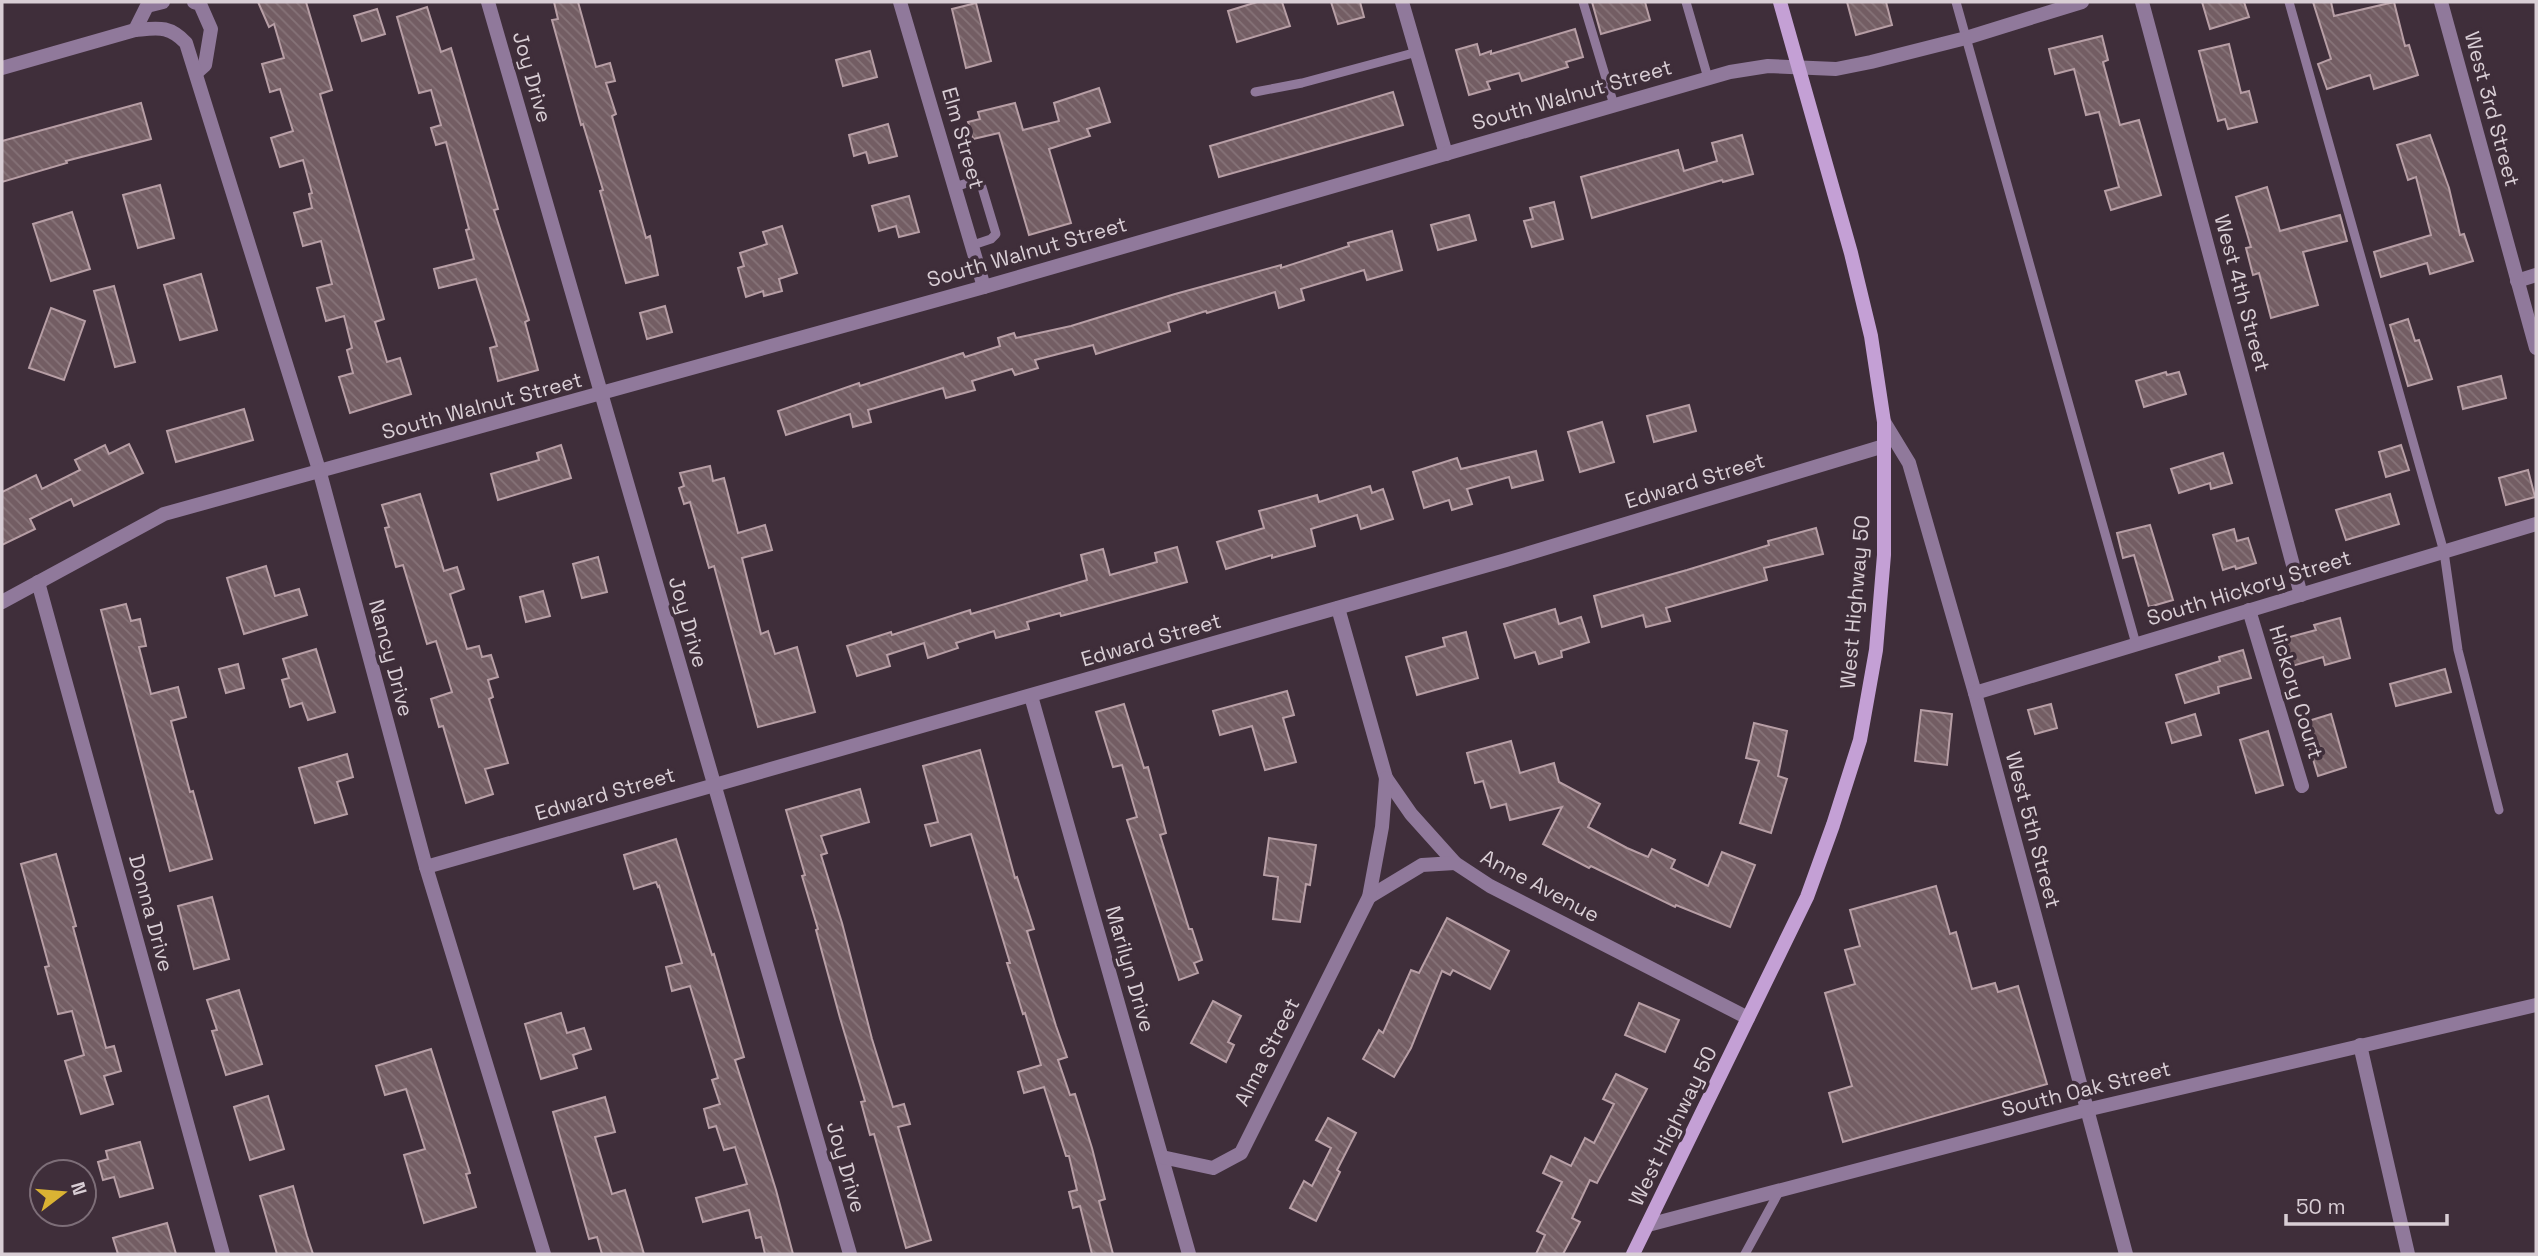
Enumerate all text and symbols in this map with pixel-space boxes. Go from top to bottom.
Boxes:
street label: Joy Drive [507,28,558,125]
street label: West 3rd Street [2459,28,2526,190]
street label: South Walnut Street [1469,53,1675,136]
street label: Elm Street [936,84,991,192]
street label: South Walnut Street [924,210,1130,293]
street label: West 4th Street [2209,211,2276,374]
street label: South Walnut Street [379,366,585,445]
street label: Edward Street [1622,446,1768,515]
street label: West Highway 50 [1833,514,1876,690]
street label: South Hickory Street [2143,544,2354,631]
street label: Joy Drive [663,573,714,670]
street label: Nancy Drive [363,596,420,719]
street label: Edward Street [1078,607,1224,672]
street label: Hickory Court [2263,622,2330,762]
street label: West 5th Street [2000,749,2067,911]
street label: Edward Street [532,761,678,826]
street label: Anne Avenue [1476,843,1604,928]
street label: Donna Drive [123,851,180,975]
street label: Marilyn Drive [1100,903,1161,1035]
street label: Alma Street [1228,993,1305,1111]
street label: West Highway 50 [1622,1042,1723,1210]
street label: South Oak Street [1998,1054,2173,1123]
street label: Joy Drive [821,1118,872,1215]
north arrow [28,1158,98,1228]
text: N [65,1179,93,1198]
scale bar [2286,1182,2447,1226]
text: 50 m [2296,1193,2346,1220]

